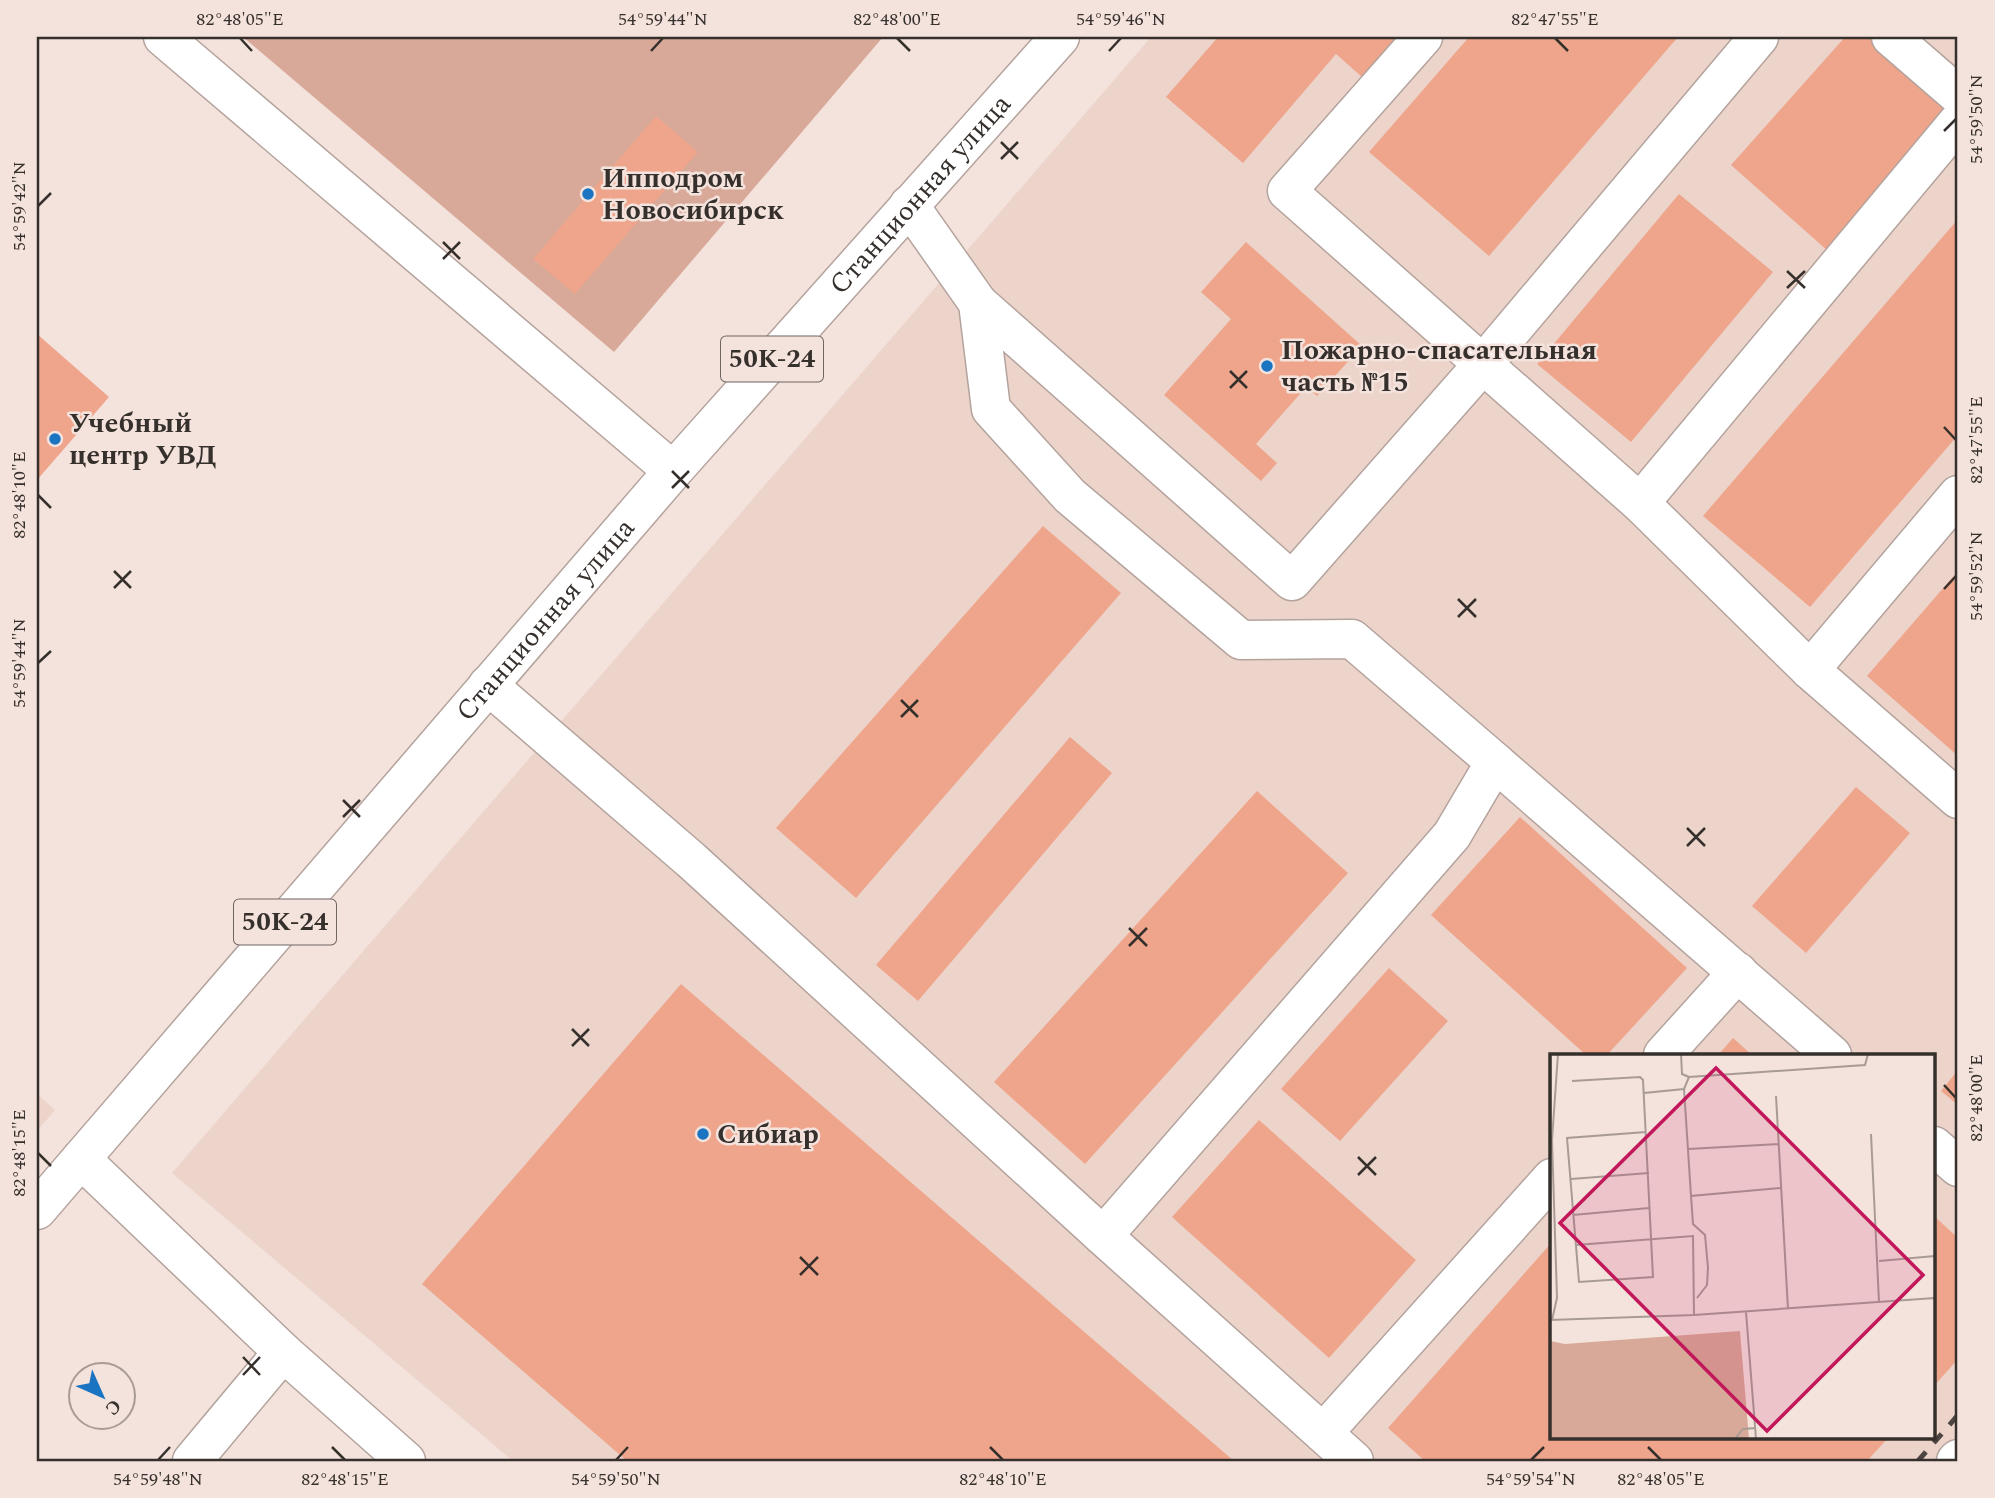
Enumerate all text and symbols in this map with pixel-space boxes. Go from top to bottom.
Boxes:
text: 82°48'05"E [196,6,284,33]
text: 54°59'44"N [618,6,708,33]
text: 82°48'00"E [853,6,941,33]
text: 54°59'46"N [1076,6,1166,33]
text: 82°47'55"E [1511,6,1599,33]
text: 54°59'50"N [1963,74,1990,164]
street label: Станционная улица [818,84,1022,304]
place label: Ипподром Новосибирск [602,157,784,232]
text: 54°59'42"N [6,161,33,251]
marker: Ипподром Новосибирск [580,186,596,202]
place label: Пожарно-спасательная часть №15 [1281,329,1597,404]
road number: 50К-24 [721,336,823,382]
marker: Пожарно-спасательная часть №15 [1259,358,1275,374]
text: 82°47'55"E [1963,396,1990,484]
place label: Учебный центр УВД [69,402,217,477]
marker: Учебный центр УВД [47,431,63,447]
text: 82°48'10"E [6,451,33,539]
street label: Станционная улица [445,508,645,731]
text: 54°59'52"N [1963,531,1990,621]
text: 54°59'44"N [6,618,33,708]
road number: 50К-24 [234,900,336,945]
inset map [1550,1054,1936,1438]
text: 82°48'00"E [1963,1054,1990,1142]
text: 82°48'15"E [6,1109,33,1197]
place label: Сибиар [717,1113,819,1156]
marker: Сибиар [695,1126,711,1142]
north arrow [66,1362,136,1432]
text: С [98,1392,128,1422]
text: 54°59'48"N [113,1466,203,1493]
text: 82°48'15"E [301,1466,389,1493]
text: 54°59'50"N [571,1466,661,1493]
text: 82°48'10"E [959,1466,1047,1493]
text: 54°59'54"N [1486,1466,1576,1493]
text: 82°48'05"E [1617,1466,1705,1493]

